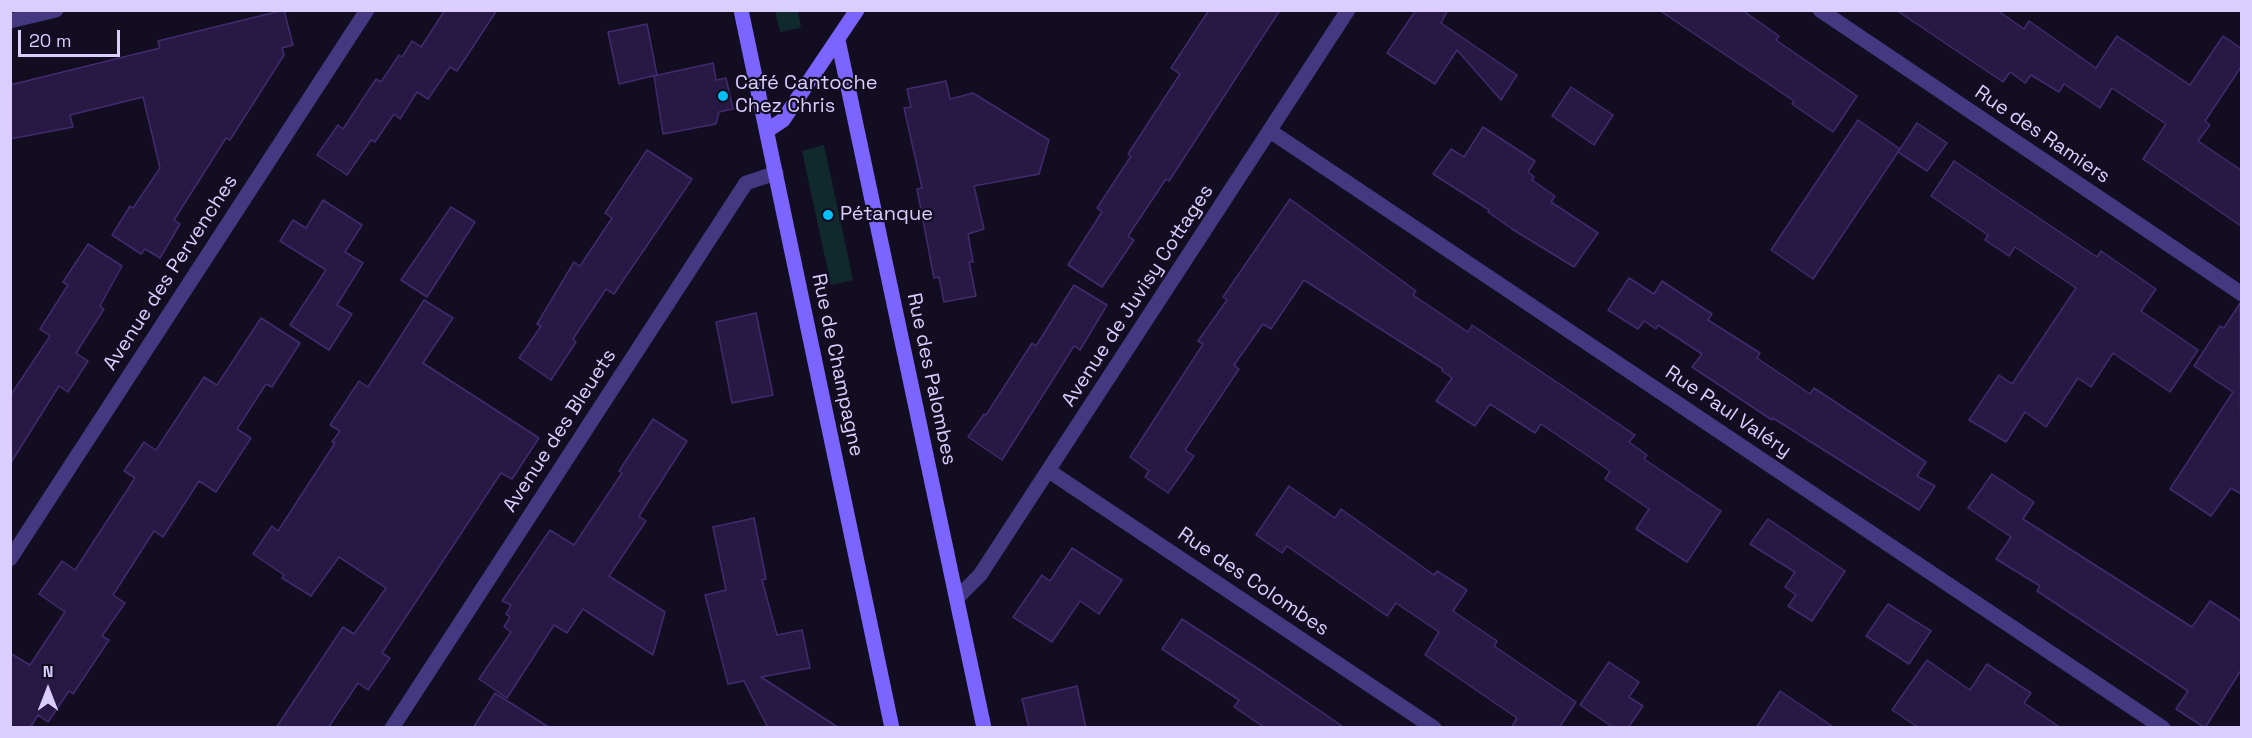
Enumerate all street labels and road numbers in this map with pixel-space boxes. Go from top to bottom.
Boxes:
street label: Rue des Ramiers [1970,81,2114,189]
street label: Avenue des Pervenches [99,171,243,375]
street label: Avenue de Juvisy Cottages [1057,180,1219,412]
street label: Rue de Champagne [806,271,868,459]
street label: Rue des Palombes [901,291,961,467]
street label: Avenue des Bleuets [498,345,622,517]
street label: Rue Paul Valéry [1660,361,1796,463]
street label: Rue des Colombes [1173,523,1333,641]

